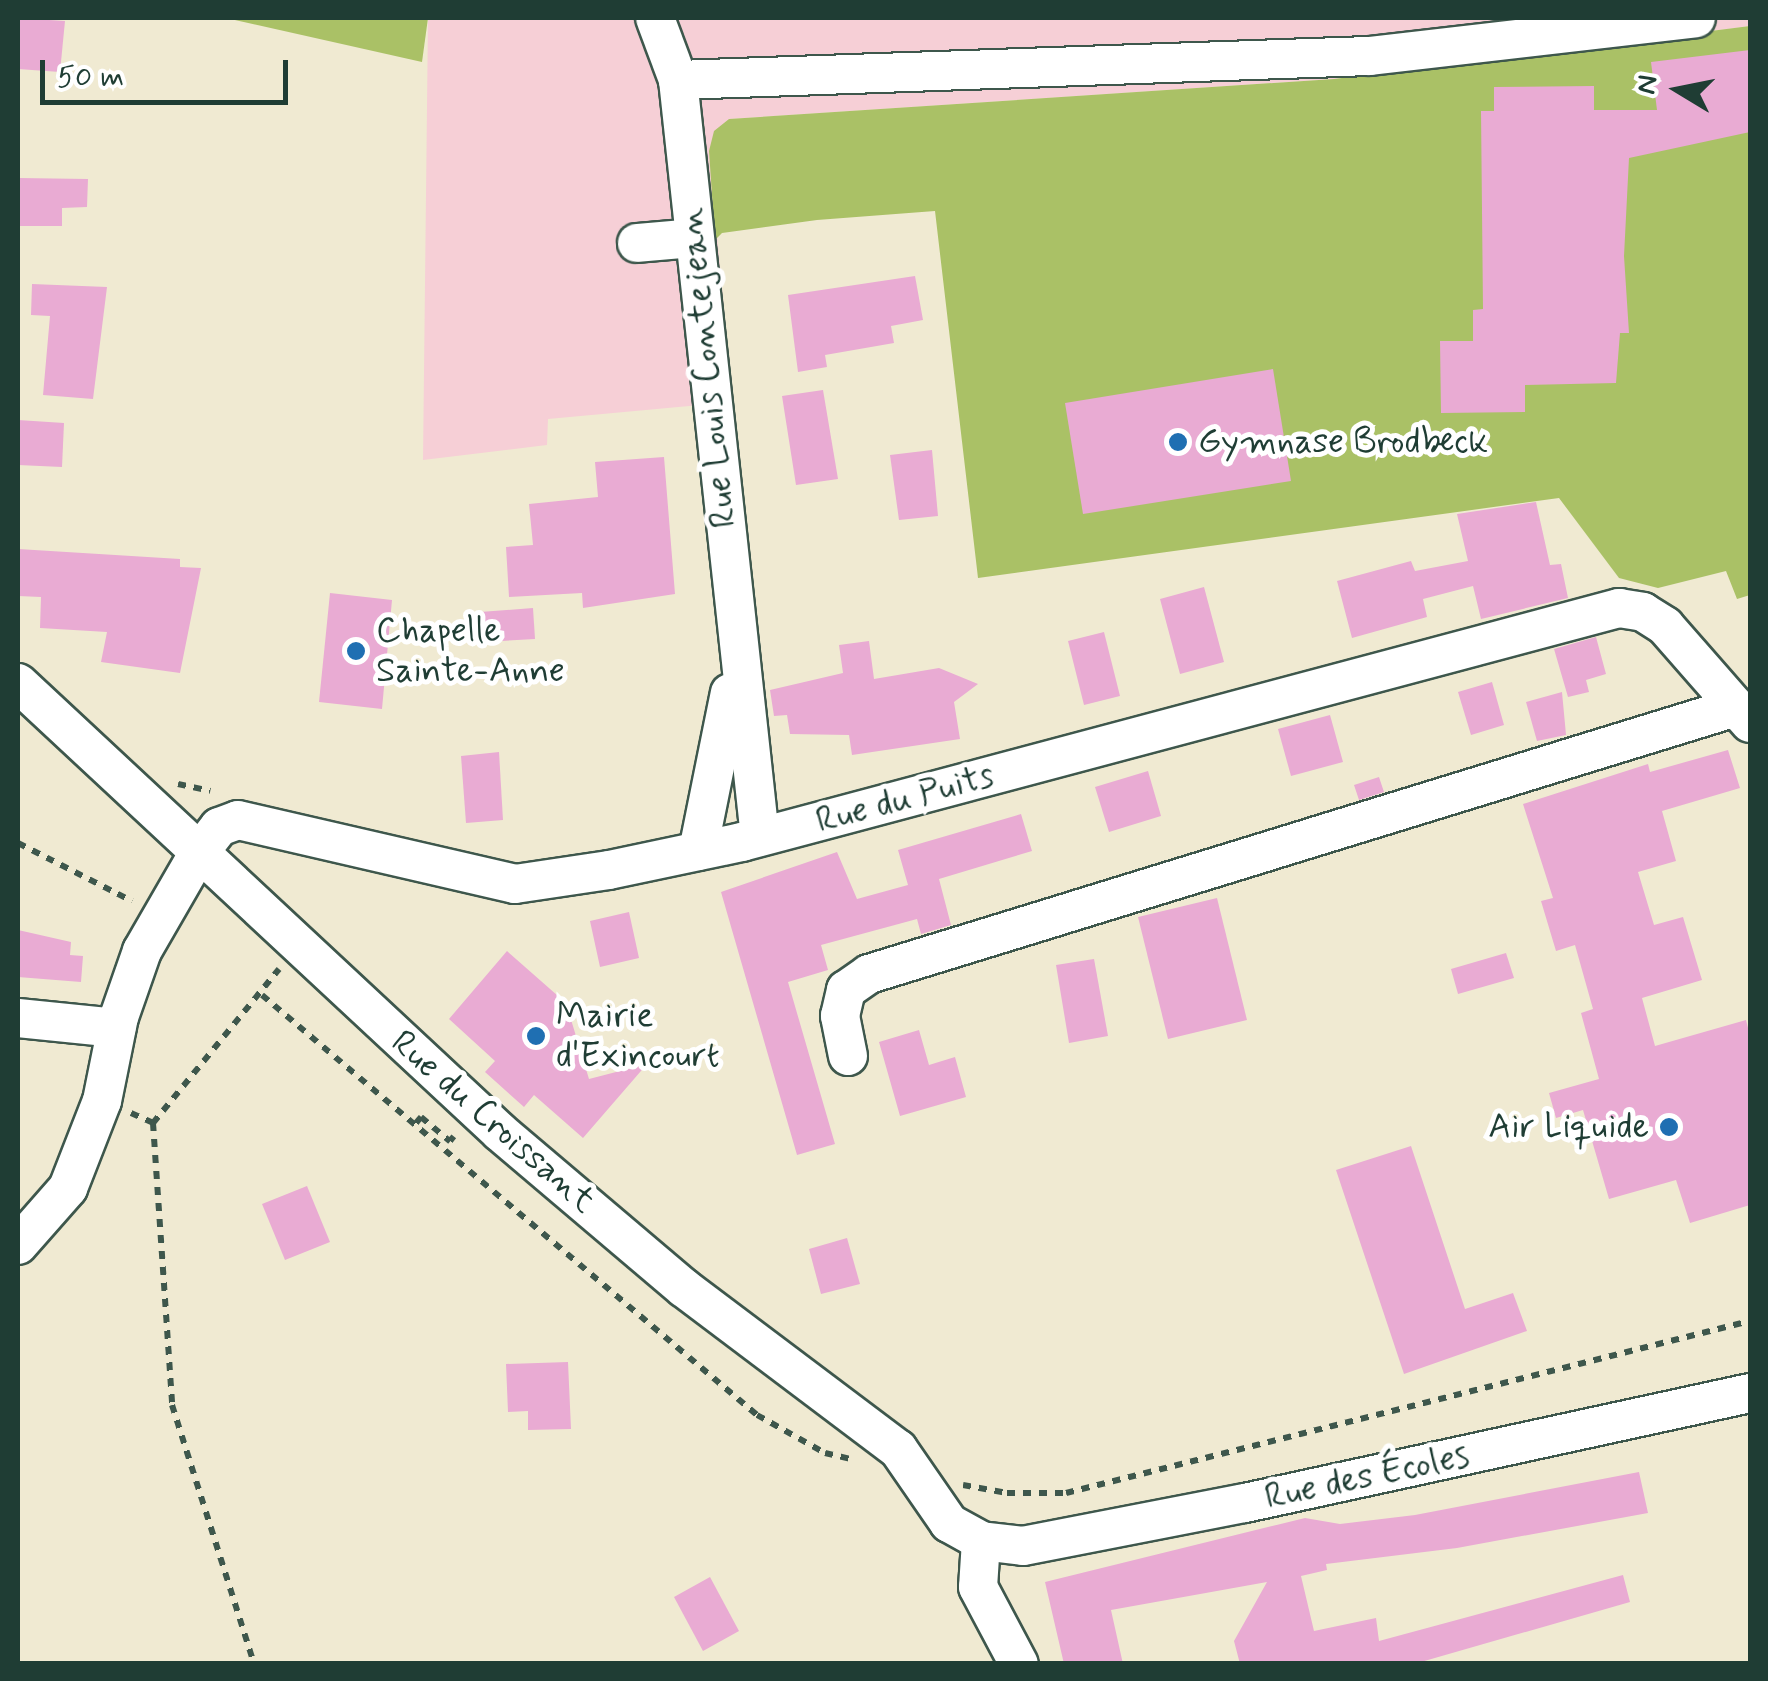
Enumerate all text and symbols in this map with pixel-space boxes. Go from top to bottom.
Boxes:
scale bar [45,40,292,102]
north arrow [1628,40,1728,140]
text: 50 m [57,58,124,97]
text: N [1628,72,1668,97]
street label: Rue Louis Contejean [671,216,745,520]
place label: Gymnase Brodbeck [1198,421,1487,463]
marker: Gymnase Brodbeck [1167,431,1189,453]
place label: Chapelle Sainte-Anne [376,610,565,692]
marker: Chapelle Sainte-Anne [345,640,367,662]
street label: Rue du Puits [815,756,995,842]
place label: Mairie d'Exincourt [556,995,720,1077]
street label: Rue du Croissant [382,1021,604,1223]
marker: Mairie d'Exincourt [525,1025,547,1047]
place label: Air Liquide [1488,1106,1649,1148]
marker: Air Liquide [1658,1116,1680,1138]
street label: Rue des Écoles [1261,1435,1473,1519]

